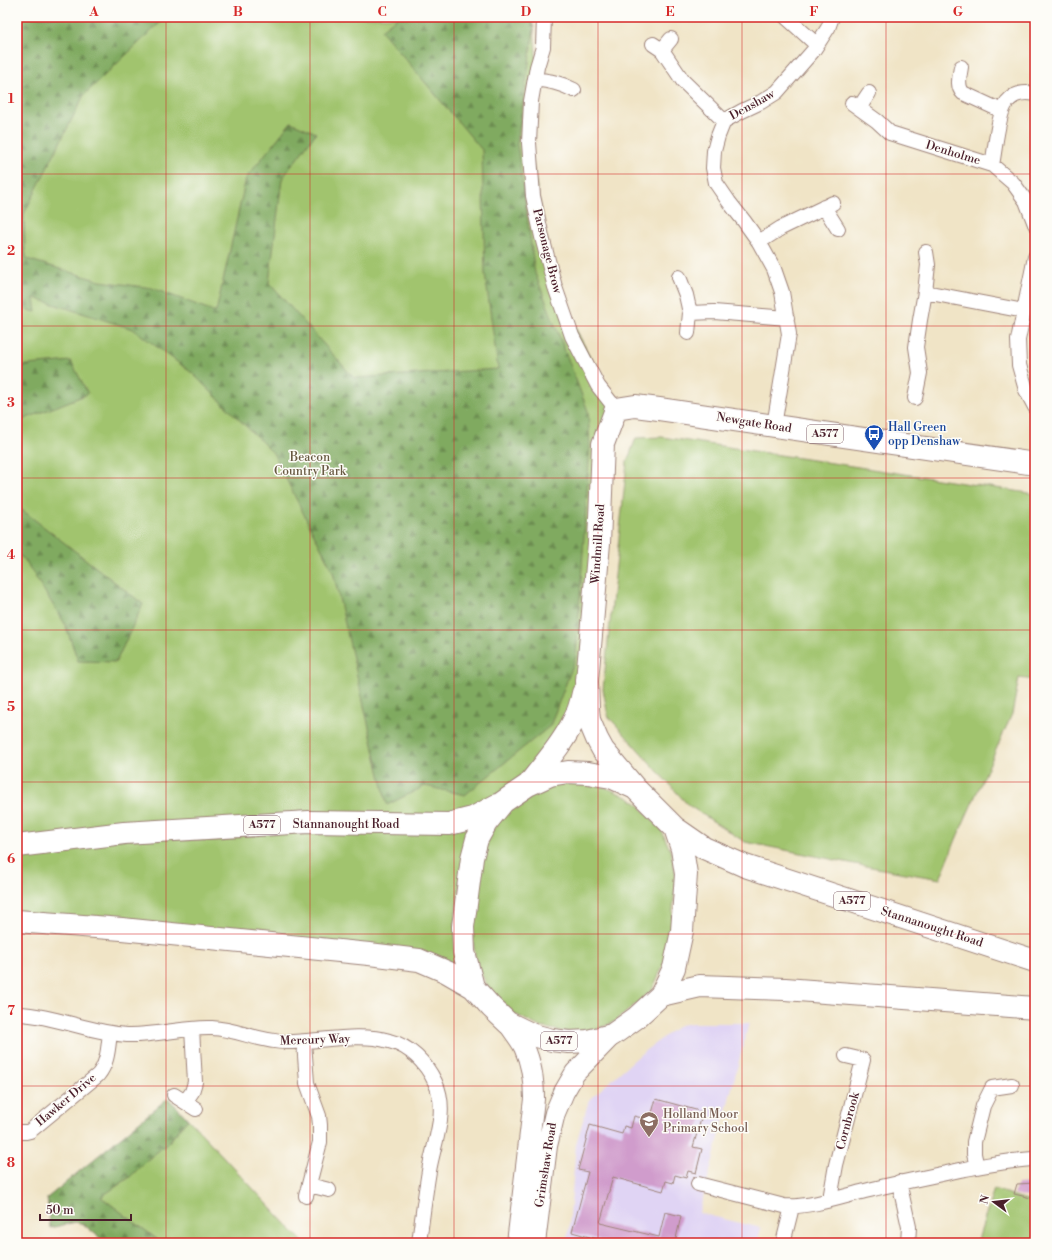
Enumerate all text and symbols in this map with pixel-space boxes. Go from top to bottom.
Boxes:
text: A [88,4,99,20]
text: B [233,4,243,20]
text: C [377,4,387,20]
text: D [521,4,531,20]
text: E [665,4,675,20]
text: F [809,4,819,20]
text: G [953,4,964,20]
street label: Denshaw [727,86,778,123]
text: 1 [8,91,15,107]
street label: Denholme [924,138,982,168]
street label: Parsonage Brow [529,207,565,296]
text: 2 [7,243,15,259]
text: 3 [7,395,15,411]
street label: Newgate Road [715,410,793,436]
place label: Hall Green opp Denshaw [888,420,961,449]
bus stop icon: Hall Green opp Denshaw [863,423,885,451]
road number: A577 [807,425,843,443]
park label: Beacon Country Park [274,450,347,479]
street label: Windmill Road [588,503,608,586]
text: 4 [7,547,16,563]
text: 5 [7,699,15,715]
road number: A577 [244,816,280,834]
street label: Stannanought Road [293,817,399,832]
text: 6 [7,851,15,867]
road number: A577 [834,892,870,910]
street label: Stannanought Road [879,903,985,951]
text: 7 [7,1003,15,1019]
street label: Mercury Way [280,1031,351,1049]
road number: A577 [541,1032,577,1050]
street label: Hawker Drive [33,1070,99,1130]
street label: Cornbrook [833,1090,863,1152]
place label: Holland Moor Primary School [663,1107,749,1136]
school or university icon: Holland Moor Primary School [638,1110,660,1138]
street label: Grimshaw Road [532,1121,560,1209]
text: 8 [7,1155,15,1171]
north arrow [974,1182,1014,1222]
text: N [977,1193,993,1206]
scale bar [40,1196,131,1222]
text: 50 m [46,1203,74,1218]

